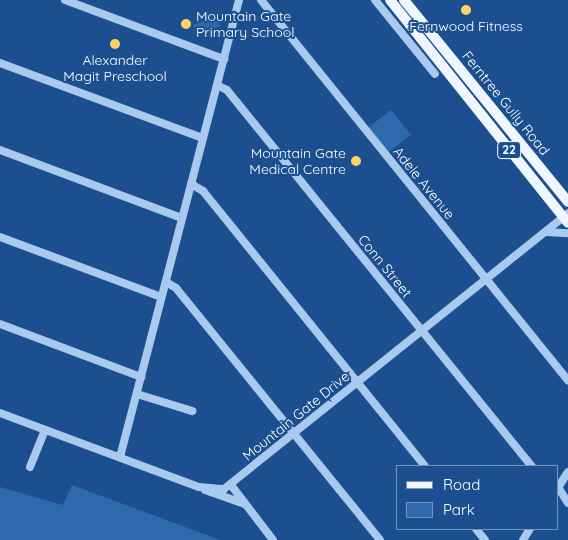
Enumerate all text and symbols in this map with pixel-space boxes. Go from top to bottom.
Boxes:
marker: Fernwood Fitness [460,4,472,16]
place label: Mountain Gate Primary School [196,8,294,40]
marker: Mountain Gate Primary School [180,18,192,30]
place label: Fernwood Fitness [409,18,523,34]
marker: Alexander Magit Preschool [109,38,121,50]
street label: Ferntree Gully Road [459,48,553,158]
place label: Alexander Magit Preschool [63,52,167,84]
road number: 22 [496,140,522,160]
street label: Adele Avenue [390,143,458,223]
place label: Mountain Gate Medical Centre [249,145,346,178]
marker: Mountain Gate Medical Centre [350,155,362,167]
street label: Conn Street [355,231,415,301]
street label: Mountain Gate Drive [239,368,353,464]
legend [396,465,558,530]
text: Road [443,475,480,494]
text: Park [443,500,475,519]

